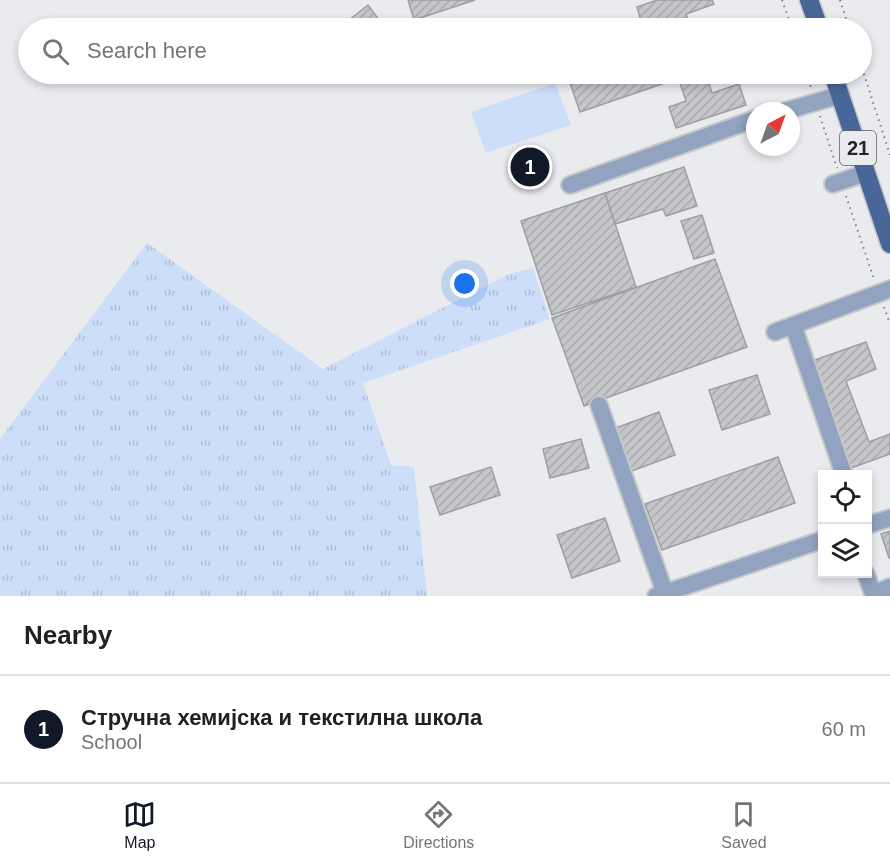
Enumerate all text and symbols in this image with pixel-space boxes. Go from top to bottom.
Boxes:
search box [18,18,872,84]
icon: search [39,35,72,68]
text: Search here [87,38,207,63]
north arrow [746,102,800,156]
road number: 21 [840,131,876,165]
pin: 1 [510,144,550,190]
your location [450,269,479,298]
map controls [818,470,872,578]
button: locate [818,470,872,524]
button: layers [818,524,872,578]
text: Nearby [24,620,112,650]
text: Стручна хемијска и текстилна школа [81,705,482,730]
text: 1 [38,718,49,740]
text: 60 m [822,718,866,740]
text: School [81,731,142,753]
tab: Map [123,798,156,852]
tab: Directions [403,798,474,852]
tab: Saved [721,798,767,852]

